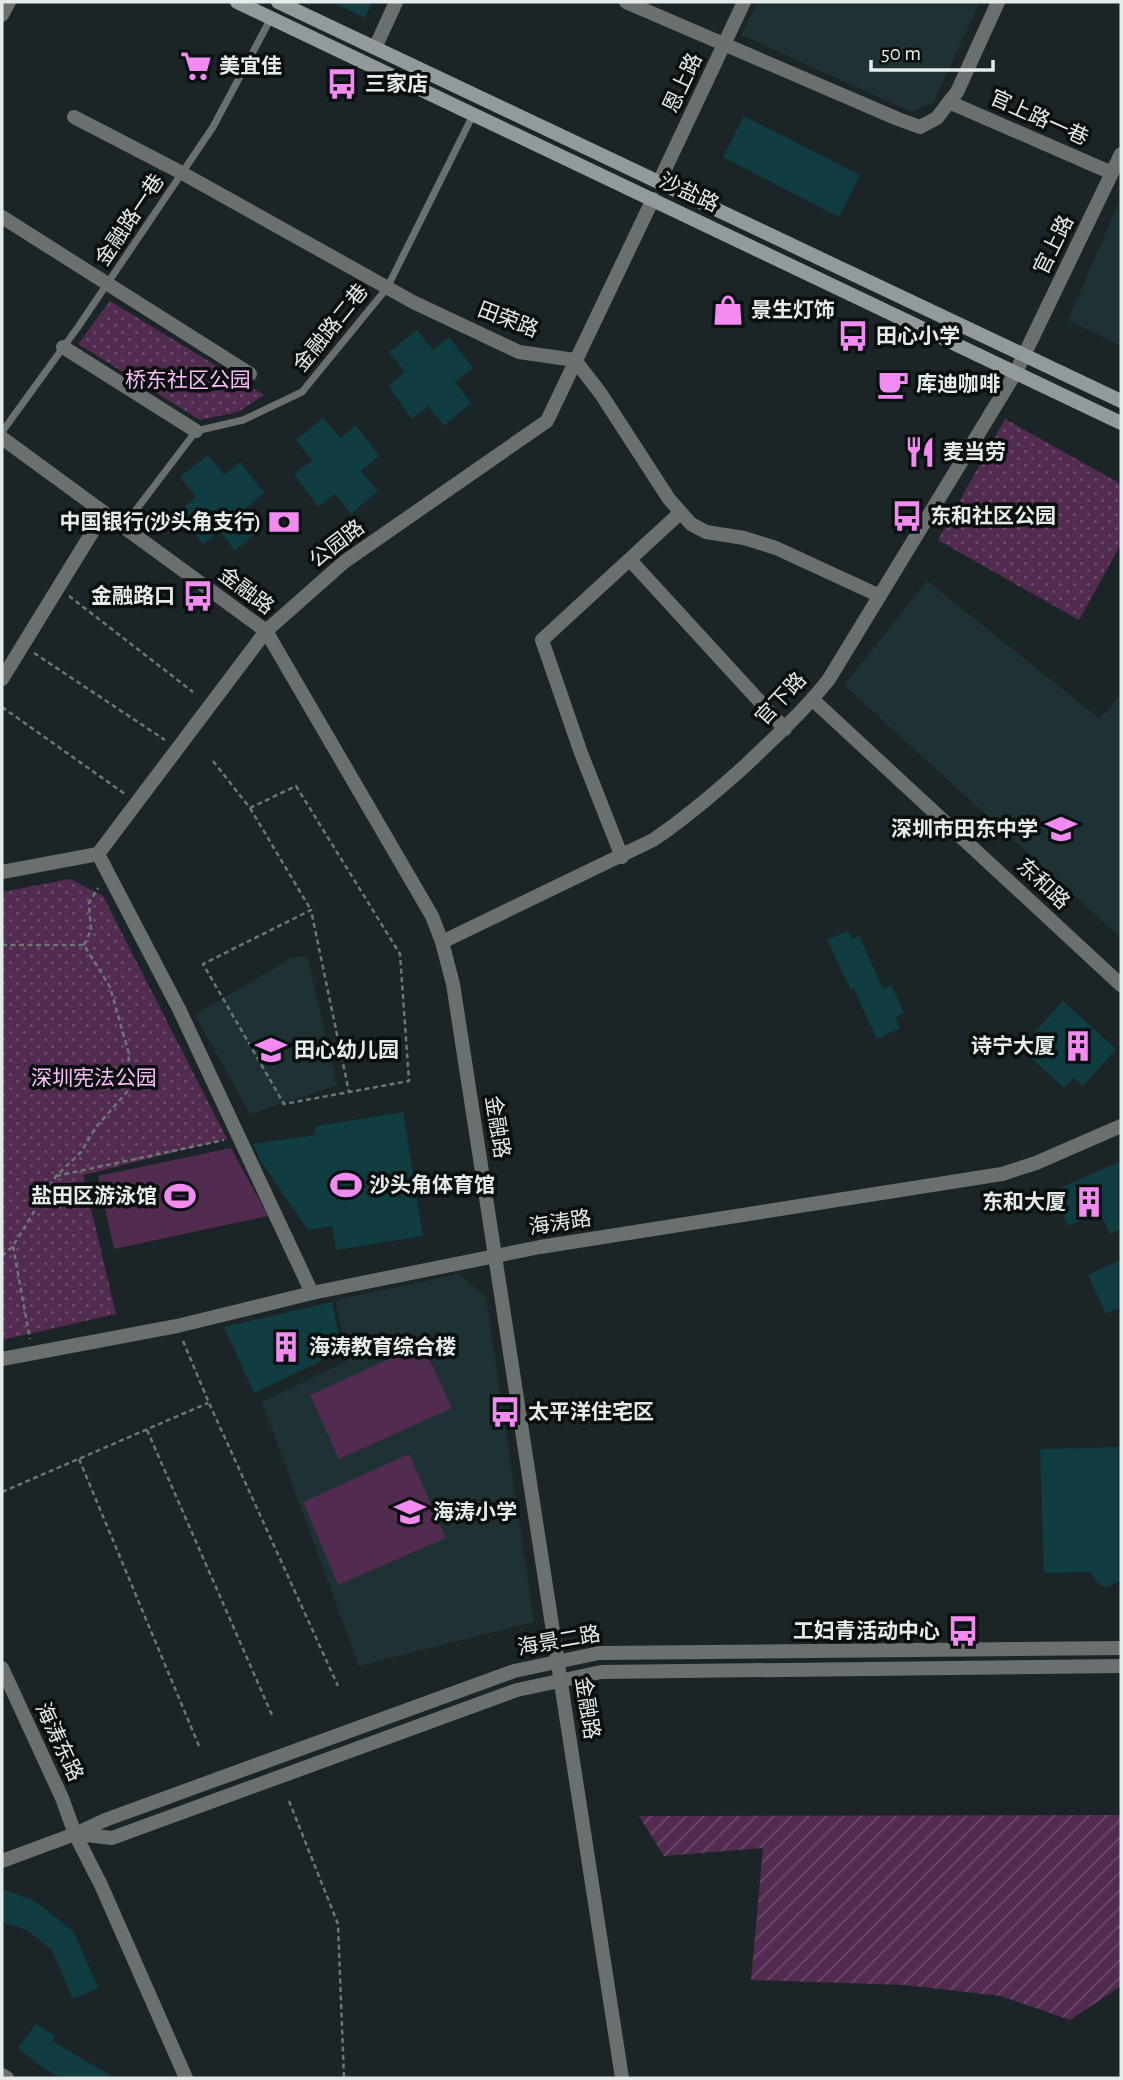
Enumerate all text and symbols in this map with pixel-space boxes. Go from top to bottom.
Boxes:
scale bar [871,28,993,72]
text: 50 m [881,43,921,64]
supermarket icon: 美宜佳 [179,49,213,83]
street label: 恩上路 [659,50,706,116]
place label: 美宜佳 [219,55,282,77]
bus stop icon: 三家店 [325,67,359,101]
place label: 三家店 [365,72,428,95]
street label: 官上路一巷 [987,86,1092,149]
street label: 沙盐路 [656,169,722,216]
street label: 金融路一巷 [91,170,168,269]
street label: 官上路 [1030,212,1077,278]
street label: 金融路二巷 [289,280,372,375]
shop icon: 景生灯饰 [711,293,745,327]
street label: 田荣路 [475,298,542,341]
place label: 景生灯饰 [751,299,835,321]
bus stop icon: 田心小学 [836,319,870,353]
place label: 田心小学 [876,325,960,347]
cafe icon: 库迪咖啡 [876,367,910,401]
park label: 桥东社区公园 [125,369,251,391]
place label: 库迪咖啡 [916,372,1000,395]
restaurant icon: 麦当劳 [903,435,937,469]
place label: 麦当劳 [943,441,1006,463]
bus stop icon: 东和社区公园 [890,499,924,533]
place label: 东和社区公园 [930,504,1056,527]
bank icon: 中国银行(沙头角支行) [267,505,301,539]
place label: 中国银行(沙头角支行) [60,510,261,533]
street label: 公园路 [305,516,368,572]
street label: 金融路 [215,563,278,618]
bus stop icon: 金融路口 [181,579,215,613]
place label: 金融路口 [91,584,175,607]
street label: 官下路 [751,668,810,729]
school or university icon: 深圳市田东中学 [1044,812,1078,846]
place label: 深圳市田东中学 [891,817,1038,840]
street label: 东和路 [1013,854,1074,913]
building icon: 诗宁大厦 [1061,1029,1095,1063]
school or university icon: 田心幼儿园 [254,1033,288,1067]
place label: 诗宁大厦 [971,1034,1055,1057]
place label: 田心幼儿园 [294,1039,399,1061]
park label: 深圳宪法公园 [31,1067,157,1089]
street label: 金融路 [482,1094,513,1160]
sports icon: 沙头角体育馆 [329,1168,363,1202]
place label: 沙头角体育馆 [369,1173,495,1196]
sports icon: 盐田区游泳馆 [163,1179,197,1213]
place label: 盐田区游泳馆 [31,1185,157,1207]
building icon: 东和大厦 [1072,1185,1106,1219]
place label: 东和大厦 [982,1190,1066,1213]
street label: 海涛路 [527,1207,593,1238]
building icon: 海涛教育综合楼 [269,1330,303,1364]
place label: 海涛教育综合楼 [309,1335,456,1358]
bus stop icon: 太平洋住宅区 [488,1395,522,1429]
place label: 太平洋住宅区 [528,1400,654,1423]
school or university icon: 海涛小学 [393,1495,427,1529]
place label: 海涛小学 [433,1500,517,1523]
bus stop icon: 工妇青活动中心 [946,1614,980,1648]
place label: 工妇青活动中心 [793,1619,940,1642]
street label: 海景二路 [516,1622,602,1659]
street label: 金融路 [572,1675,603,1741]
street label: 海涛东路 [32,1699,87,1785]

